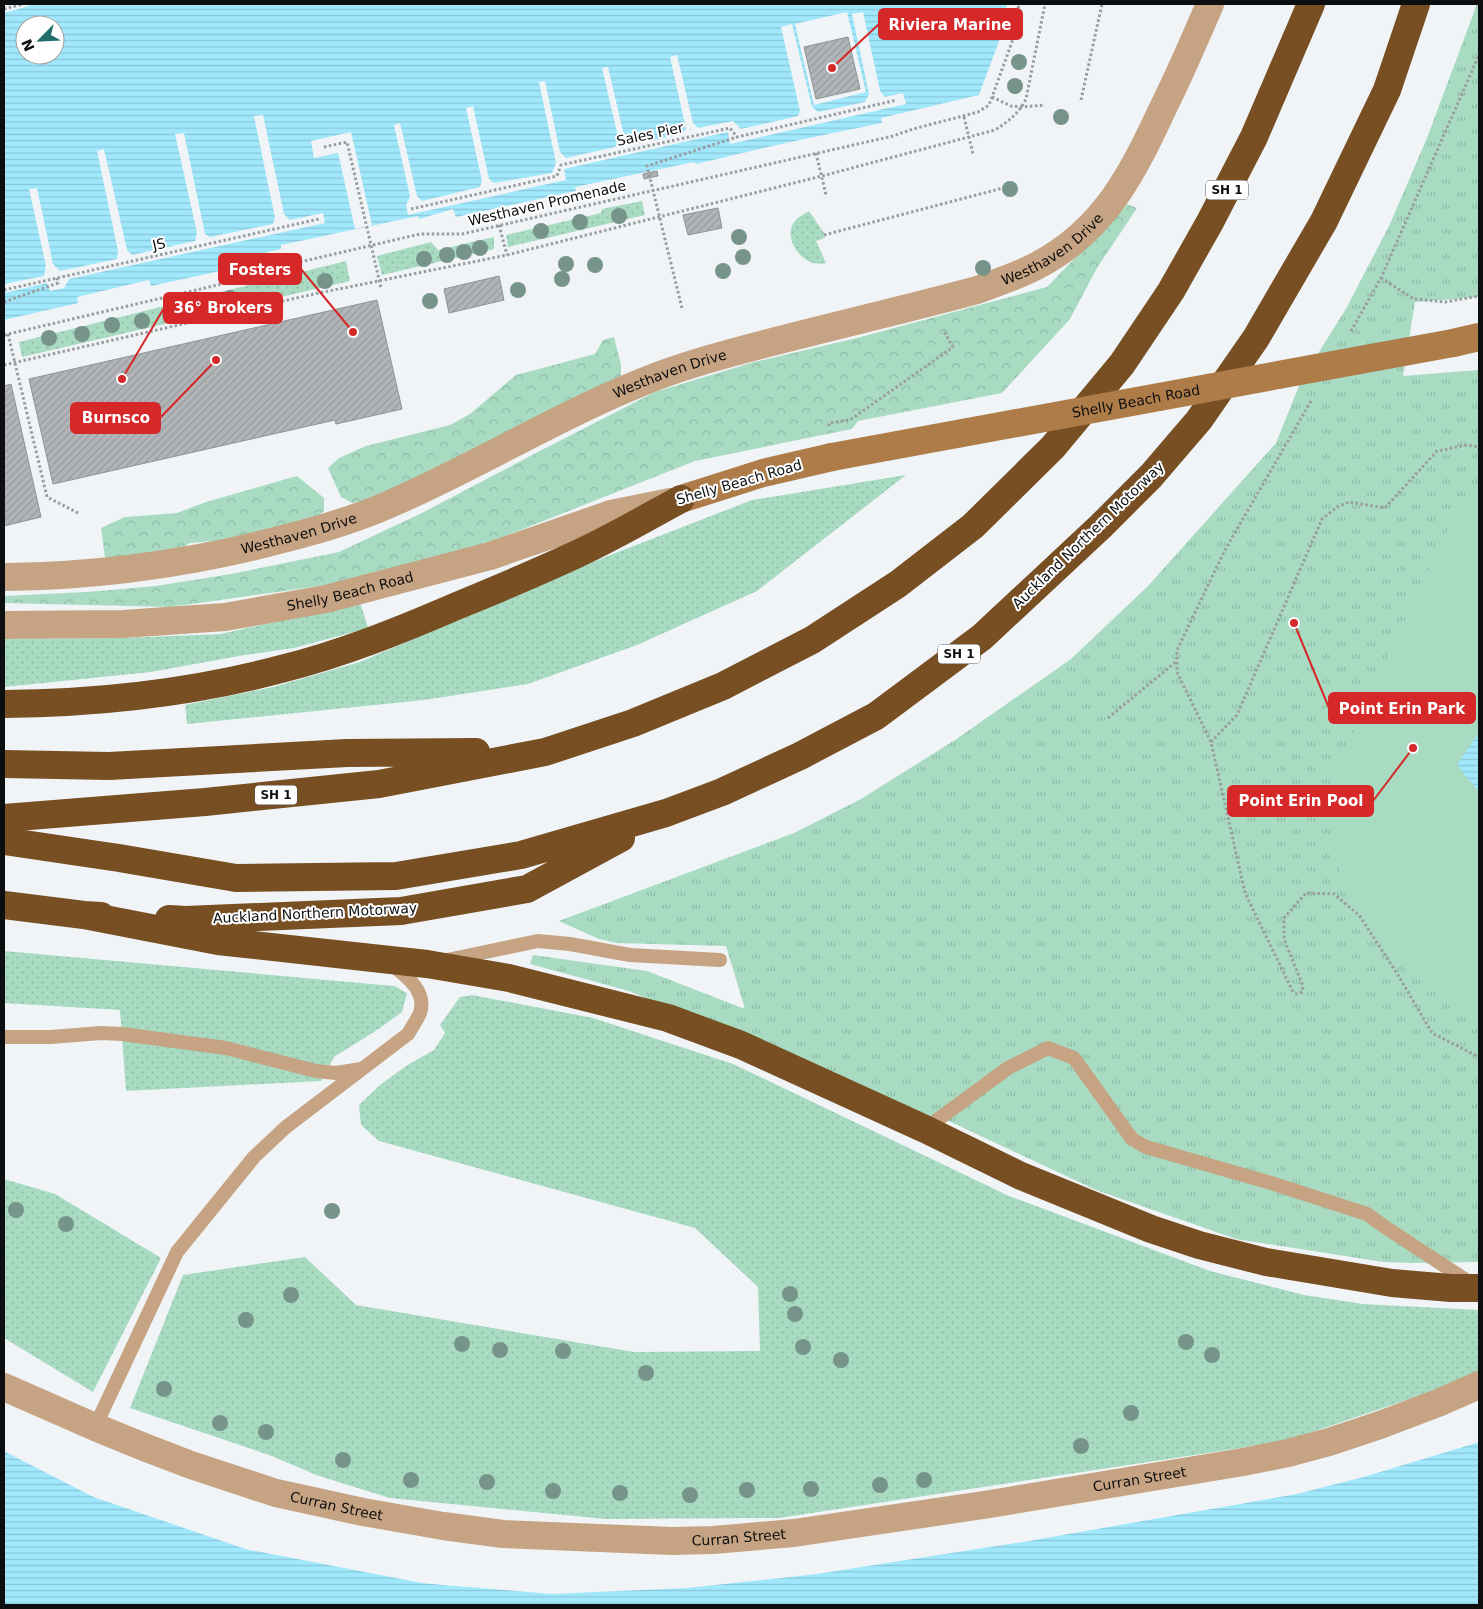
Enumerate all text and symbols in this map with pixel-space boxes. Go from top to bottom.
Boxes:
callout: Riviera Marine [879,9,1022,39]
north arrow [15,15,65,65]
text: Riviera Marine [889,16,1011,34]
text: N [18,37,38,54]
street label: Sales Pier [615,119,685,149]
street label: Westhaven Promenade [467,177,627,229]
road number: SH 1 [1206,180,1248,200]
street label: Westhaven Drive [999,210,1106,288]
street label: JS [150,235,167,253]
callout: Fosters [219,254,301,284]
text: Fosters [229,261,291,279]
callout: 36° Brokers [164,293,282,323]
text: 36° Brokers [174,299,272,317]
street label: Westhaven Drive [611,346,728,402]
street label: Shelly Beach Road [1071,382,1201,421]
callout: Burnsco [71,403,160,433]
text: Burnsco [82,409,150,427]
street label: Shelly Beach Road [674,456,804,508]
street label: Auckland Northern Motorway [1009,458,1167,612]
street label: Westhaven Drive [239,510,359,557]
street label: Shelly Beach Road [285,568,415,614]
road number: SH 1 [938,644,980,664]
callout: Point Erin Park [1329,693,1475,723]
text: Point Erin Park [1339,700,1466,718]
road number: SH 1 [255,786,297,804]
callout: Point Erin Pool [1228,786,1373,816]
text: Point Erin Pool [1239,792,1363,810]
street label: Auckland Northern Motorway [213,900,417,926]
street label: Curran Street [1092,1463,1188,1495]
street label: Curran Street [289,1488,385,1523]
street label: Curran Street [691,1526,787,1549]

